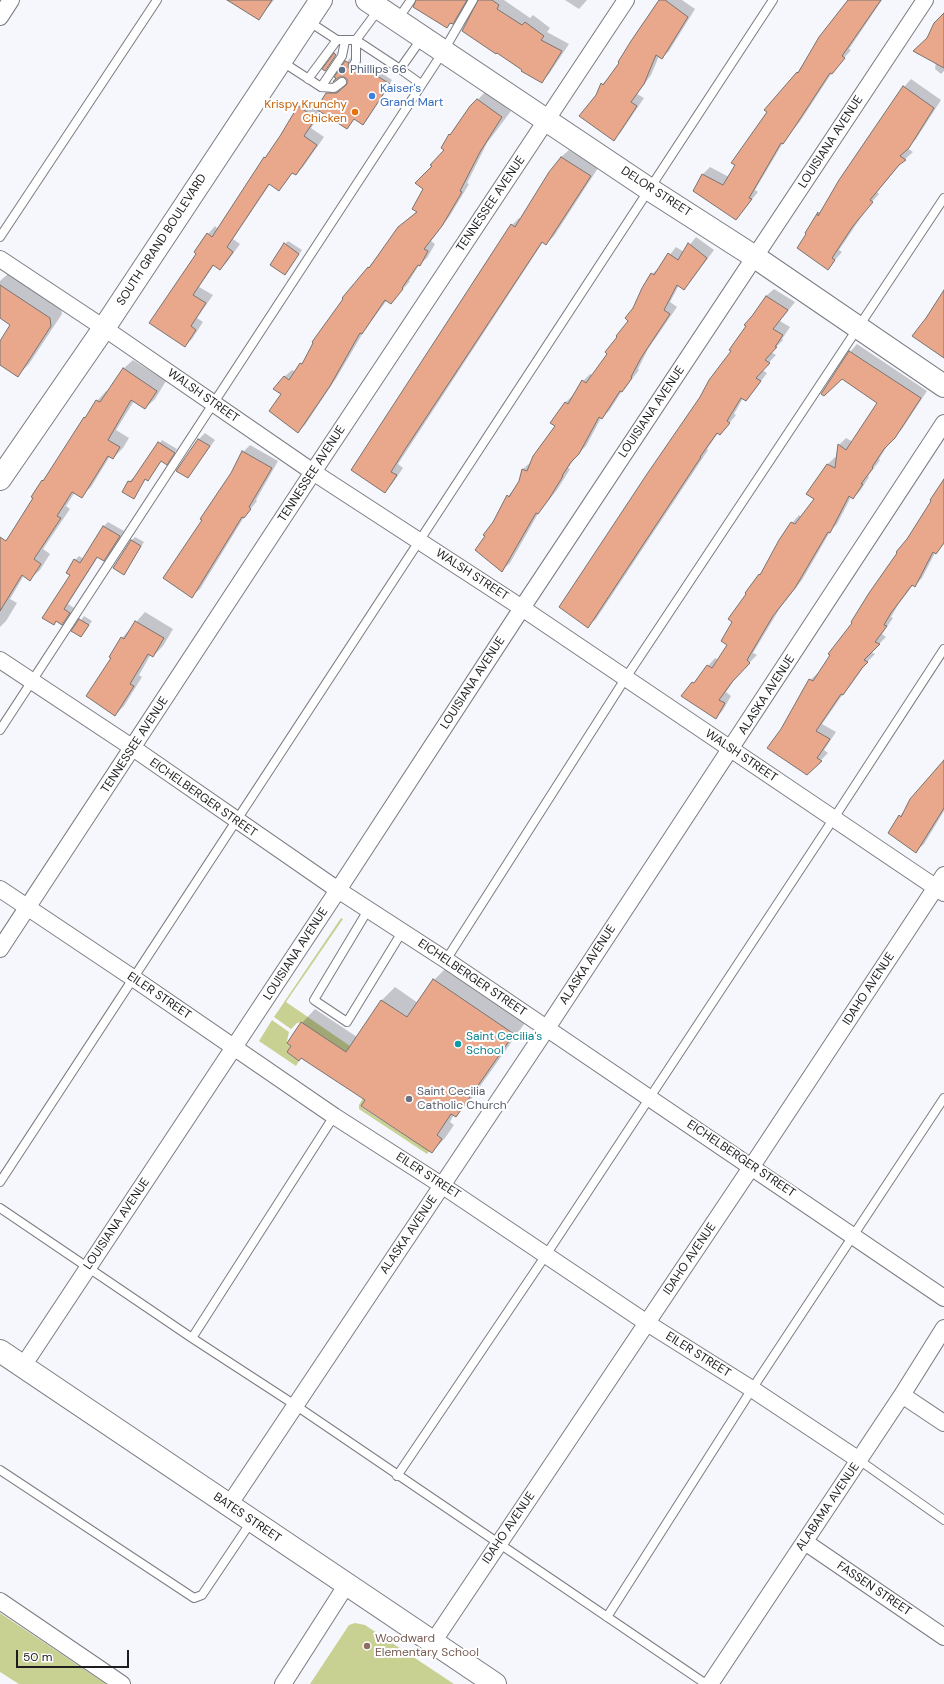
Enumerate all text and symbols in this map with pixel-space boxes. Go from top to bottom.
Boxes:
place label: Phillips 66 [350,63,407,77]
marker: Phillips 66 [337,65,347,75]
place label: Kaiser's Grand Mart [380,82,443,110]
marker: Kaiser's Grand Mart [367,91,377,101]
street label: LOUISIANA AVENUE [796,93,866,191]
place label: Krispy Krunchy Chicken [264,98,347,126]
marker: Krispy Krunchy Chicken [350,107,360,117]
street label: TENNESSEE AVENUE [454,154,528,254]
street label: DELOR STREET [618,164,694,220]
street label: SOUTH GRAND BOULEVARD [114,172,210,308]
street label: LOUISIANA AVENUE [616,364,688,460]
street label: WALSH STREET [164,366,242,426]
street label: TENNESSEE AVENUE [275,423,349,525]
street label: WALSH STREET [433,546,511,604]
street label: LOUISIANA AVENUE [438,634,508,732]
street label: ALASKA AVENUE [736,653,798,737]
street label: TENNESSEE AVENUE [98,694,172,796]
street label: WALSH STREET [702,727,780,785]
street label: EICHELBERGER STREET [147,755,259,841]
street label: LOUISIANA AVENUE [261,905,331,1003]
street label: ALASKA AVENUE [557,923,619,1007]
street label: EICHELBERGER STREET [415,936,529,1020]
street label: IDAHO AVENUE [840,950,898,1028]
street label: EILER STREET [124,969,194,1023]
place label: Saint Cecilia's School [466,1030,542,1058]
marker: Saint Cecilia's School [453,1039,463,1049]
place label: Saint Cecilia Catholic Church [417,1085,507,1113]
marker: Saint Cecilia Catholic Church [404,1094,414,1104]
street label: EICHELBERGER STREET [684,1117,798,1201]
street label: EILER STREET [393,1150,463,1202]
street label: LOUISIANA AVENUE [81,1176,153,1272]
street label: ALASKA AVENUE [377,1193,441,1277]
street label: IDAHO AVENUE [661,1220,719,1298]
street label: EILER STREET [663,1329,733,1381]
street label: ALABAMA AVENUE [793,1460,863,1554]
street label: IDAHO AVENUE [480,1489,538,1567]
street label: BATES STREET [210,1490,284,1546]
street label: FASSEN STREET [834,1559,914,1619]
place label: Woodward Elementary School [375,1632,479,1660]
marker: Woodward Elementary School [362,1641,372,1651]
scale bar [18,1642,131,1668]
text: 50 m [23,1649,52,1665]

